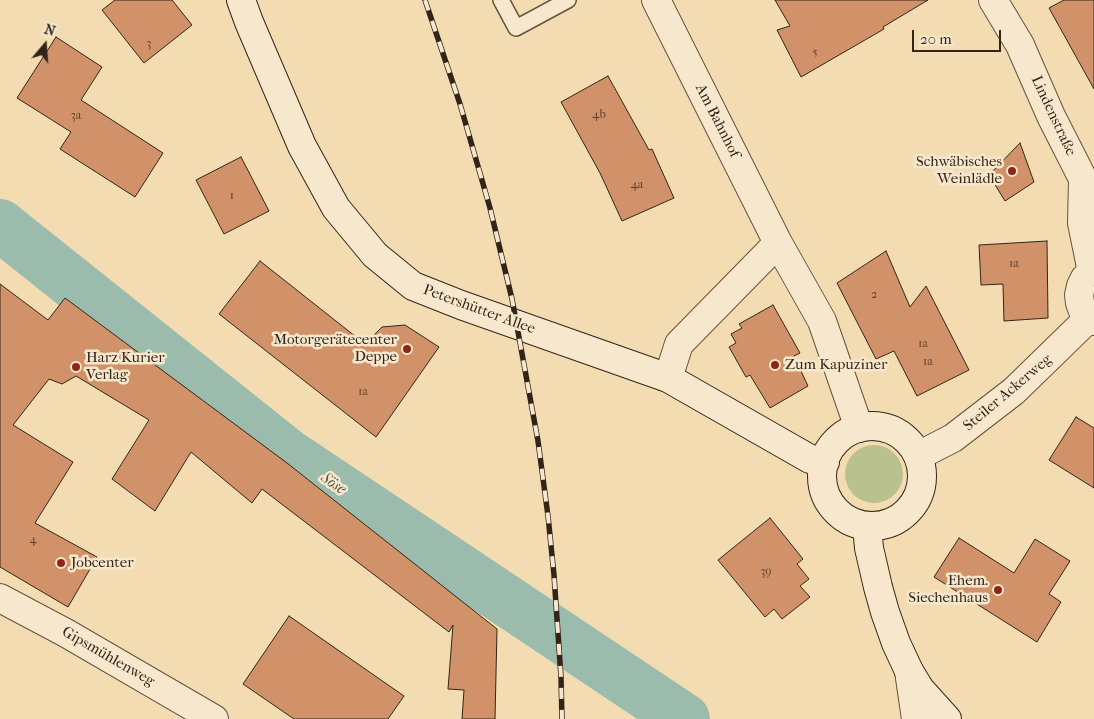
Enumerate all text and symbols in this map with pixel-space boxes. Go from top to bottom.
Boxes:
north arrow [20,20,70,70]
scale bar [914,20,1003,52]
text: N [42,21,57,40]
text: 20 m [920,30,952,48]
house number: 3 [147,37,151,51]
house number: 5 [812,46,818,60]
street label: Lindenstraße [1027,73,1079,159]
street label: Am Bahnhof [691,81,743,161]
house number: 4b [592,108,606,122]
house number: 3a [71,109,81,123]
place label: Schwäbisches Weinlädle [916,153,1002,188]
marker: Schwäbisches Weinlädle [1006,165,1018,177]
house number: 4a [631,178,643,192]
house number: 1 [230,189,234,203]
house number: 1a [1009,257,1019,271]
street label: Petershütter Allee [421,281,537,339]
house number: 2 [871,288,877,302]
place label: Motorgerätecenter Deppe [273,331,397,366]
house number: 1a [918,337,928,351]
marker: Motorgerätecenter Deppe [401,343,413,355]
place label: Harz Kurier Verlag [86,349,165,384]
street label: Steiler Ackerweg [960,351,1056,435]
house number: 1a [923,355,933,369]
place label: Zum Kapuziner [785,356,887,374]
marker: Zum Kapuziner [769,359,781,371]
marker: Harz Kurier Verlag [70,361,82,373]
house number: 1a [358,385,368,399]
water label: Söse [317,469,349,499]
house number: 4 [29,533,37,547]
place label: Jobcenter [71,554,134,572]
marker: Jobcenter [55,557,67,569]
house number: 39 [760,565,772,579]
place label: Ehem. Siechenhaus [908,572,988,607]
marker: Ehem. Siechenhaus [992,584,1004,596]
street label: Gipsmühlenweg [58,623,158,691]

